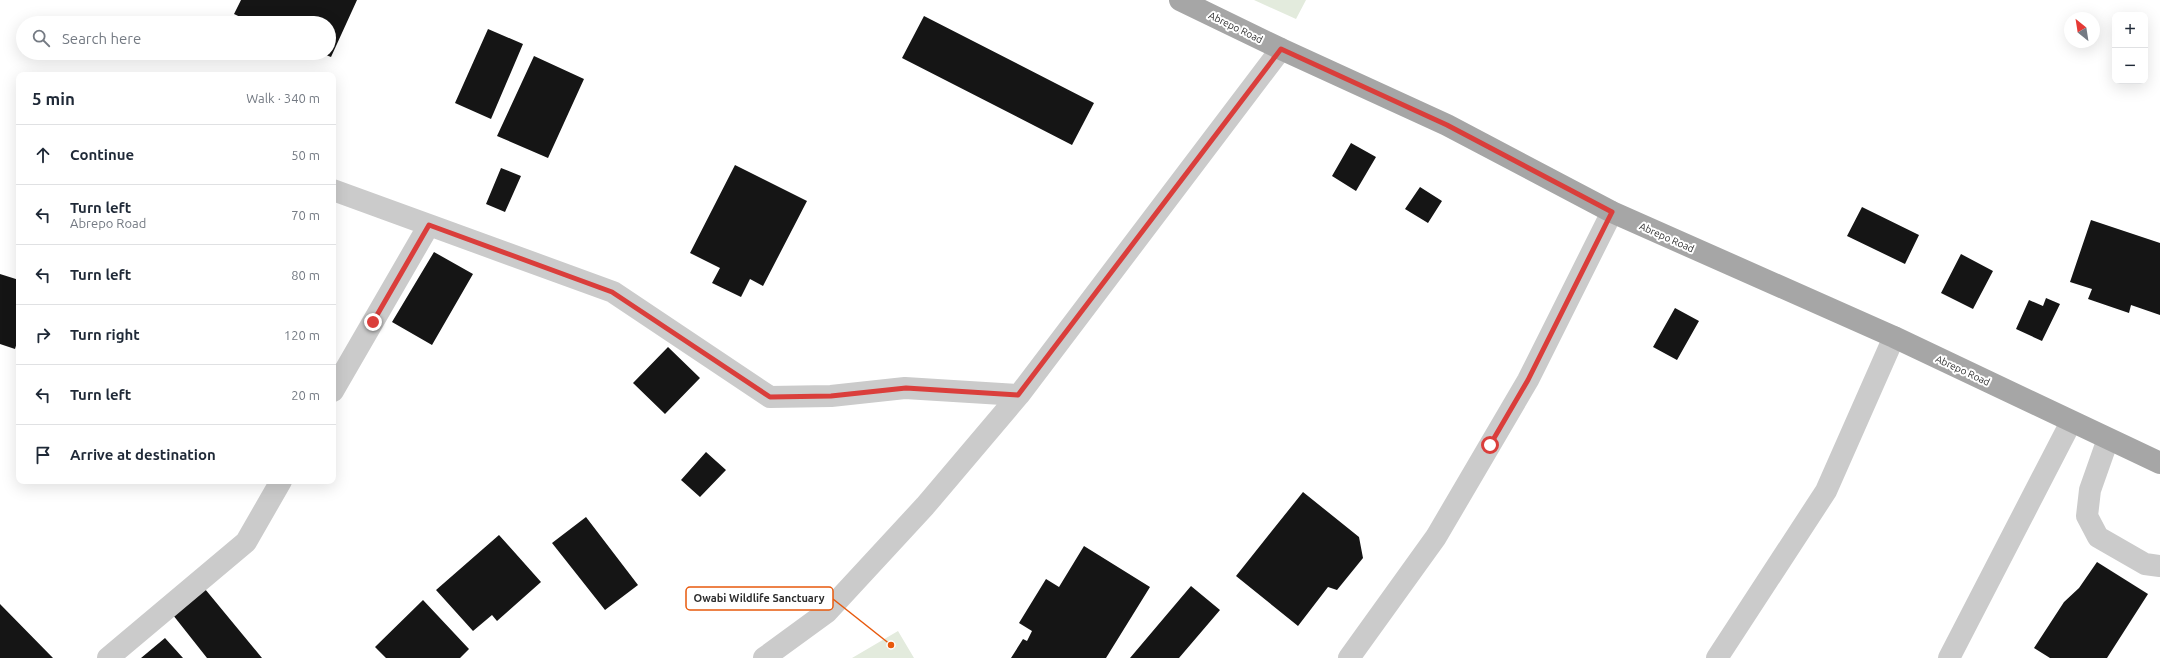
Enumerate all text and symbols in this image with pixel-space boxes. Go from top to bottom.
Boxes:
street label: Abrepo Road [1207,10,1265,45]
north arrow [2064,12,2100,48]
map controls [2112,12,2148,84]
button: + [2112,12,2148,48]
search box [16,16,336,60]
icon: search [30,27,52,49]
text: Search here [62,30,141,47]
button: − [2112,48,2148,84]
text: 5 min [32,89,75,108]
text: Walk · 340 m [246,91,320,105]
icon: ahead [32,144,54,166]
text: Continue [70,146,134,163]
text: 50 m [291,148,320,162]
text: Turn left [70,199,131,216]
icon: left [32,204,54,226]
text: 70 m [291,208,320,222]
text: Abrepo Road [70,216,146,230]
street label: Abrepo Road [1638,220,1696,254]
icon: left [32,264,54,286]
text: Turn left [70,266,131,283]
text: 80 m [291,268,320,282]
route end [364,313,382,331]
icon: right [32,324,54,346]
text: Turn right [70,326,140,343]
text: 120 m [284,328,320,342]
street label: Abrepo Road [1934,353,1992,388]
icon: left [32,384,54,406]
text: Turn left [70,386,131,403]
text: 20 m [291,388,320,402]
route start [1481,436,1499,454]
icon: arrive [32,444,54,466]
text: Arrive at destination [70,446,216,463]
callout: Owabi Wildlife Sanctuary [686,587,833,610]
text: Owabi Wildlife Sanctuary [694,592,825,604]

